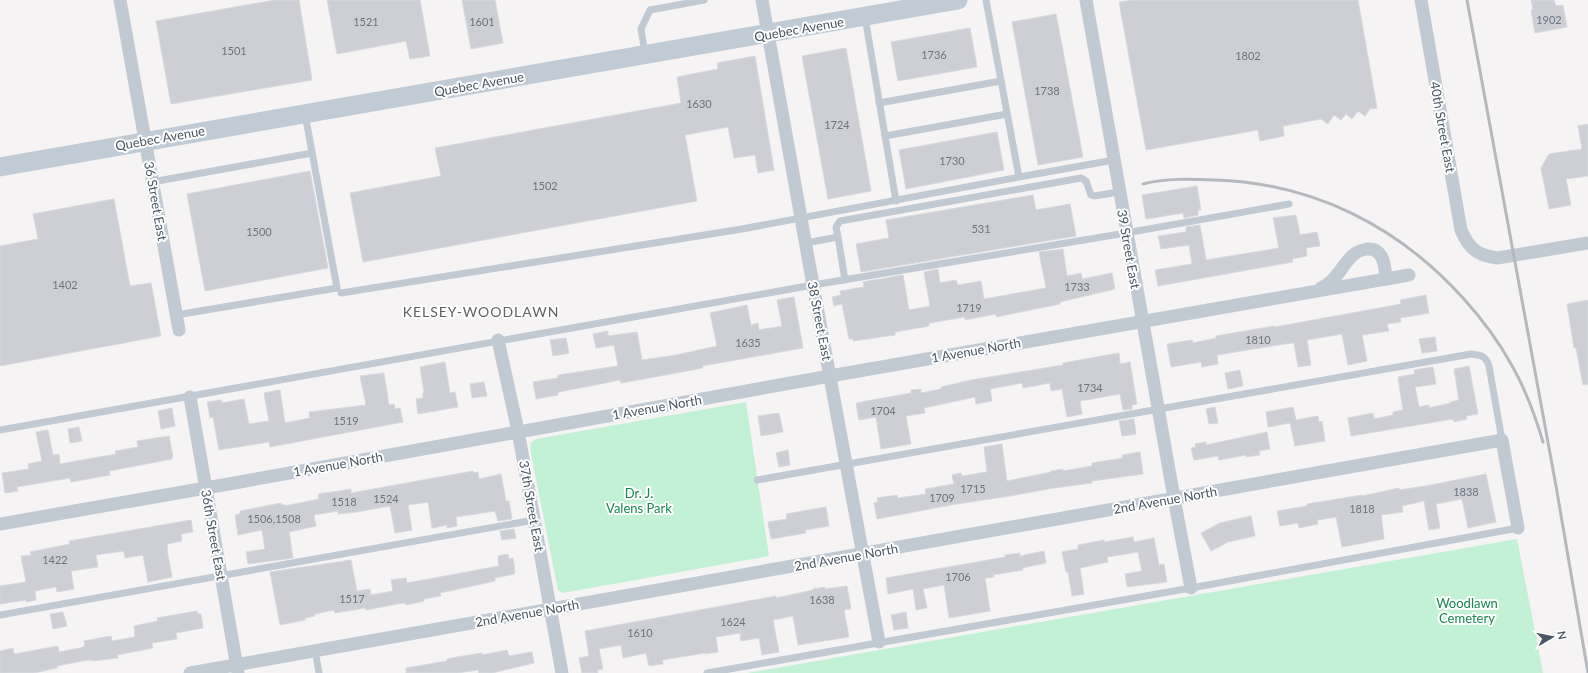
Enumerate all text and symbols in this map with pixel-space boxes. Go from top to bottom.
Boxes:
street label: Quebec Avenue [753,13,845,45]
house number: 1902 [1536,13,1562,26]
house number: 1521 [353,15,379,28]
house number: 1601 [469,15,495,28]
house number: 1501 [221,44,247,57]
house number: 1736 [921,48,947,61]
house number: 1802 [1235,49,1261,62]
street label: Quebec Avenue [433,68,525,100]
street label: 40th Street East [1427,80,1459,174]
house number: 1738 [1034,84,1060,97]
house number: 1630 [686,97,712,110]
house number: 1724 [824,118,850,131]
street label: Quebec Avenue [114,122,206,154]
house number: 1730 [939,154,965,167]
street label: 36 Street East [141,160,171,242]
house number: 1502 [532,179,558,192]
street label: 39 Street East [1114,208,1144,290]
house number: 531 [971,222,991,235]
house number: 1500 [246,225,272,238]
house number: 1402 [52,278,78,291]
street label: 38 Street East [804,280,836,362]
house number: 1733 [1064,280,1090,293]
house number: 1719 [956,301,982,314]
district label: KELSEY-WOODLAWN [403,303,559,320]
house number: 1810 [1245,333,1271,346]
street label: 1 Avenue North [930,334,1022,366]
house number: 1635 [735,336,761,349]
house number: 1734 [1077,381,1103,394]
street label: 1 Avenue North [611,391,703,423]
house number: 1704 [870,404,896,417]
house number: 1519 [333,414,359,427]
street label: 1 Avenue North [292,448,384,480]
street label: 37th Street East [516,459,548,553]
house number: 1715 [960,482,986,495]
street label: 2nd Avenue North [1112,483,1218,517]
park label: Dr. J. Valens Park [606,485,672,516]
house number: 1838 [1453,485,1479,498]
street label: 36th Street East [198,488,230,582]
house number: 1709 [929,491,955,504]
house number: 1524 [373,492,399,505]
house number: 1518 [331,495,357,508]
house number: 1818 [1349,502,1375,515]
house number: 1506,1508 [247,512,301,525]
street label: 2nd Avenue North [793,540,899,574]
house number: 1422 [42,553,68,566]
house number: 1706 [945,570,971,583]
house number: 1517 [339,592,365,605]
house number: 1638 [809,593,835,606]
park label: Woodlawn Cemetery [1436,595,1498,626]
street label: 2nd Avenue North [474,596,580,630]
house number: 1624 [720,615,746,628]
north arrow [1532,617,1572,657]
house number: 1610 [627,626,653,639]
text: N [1555,630,1569,640]

